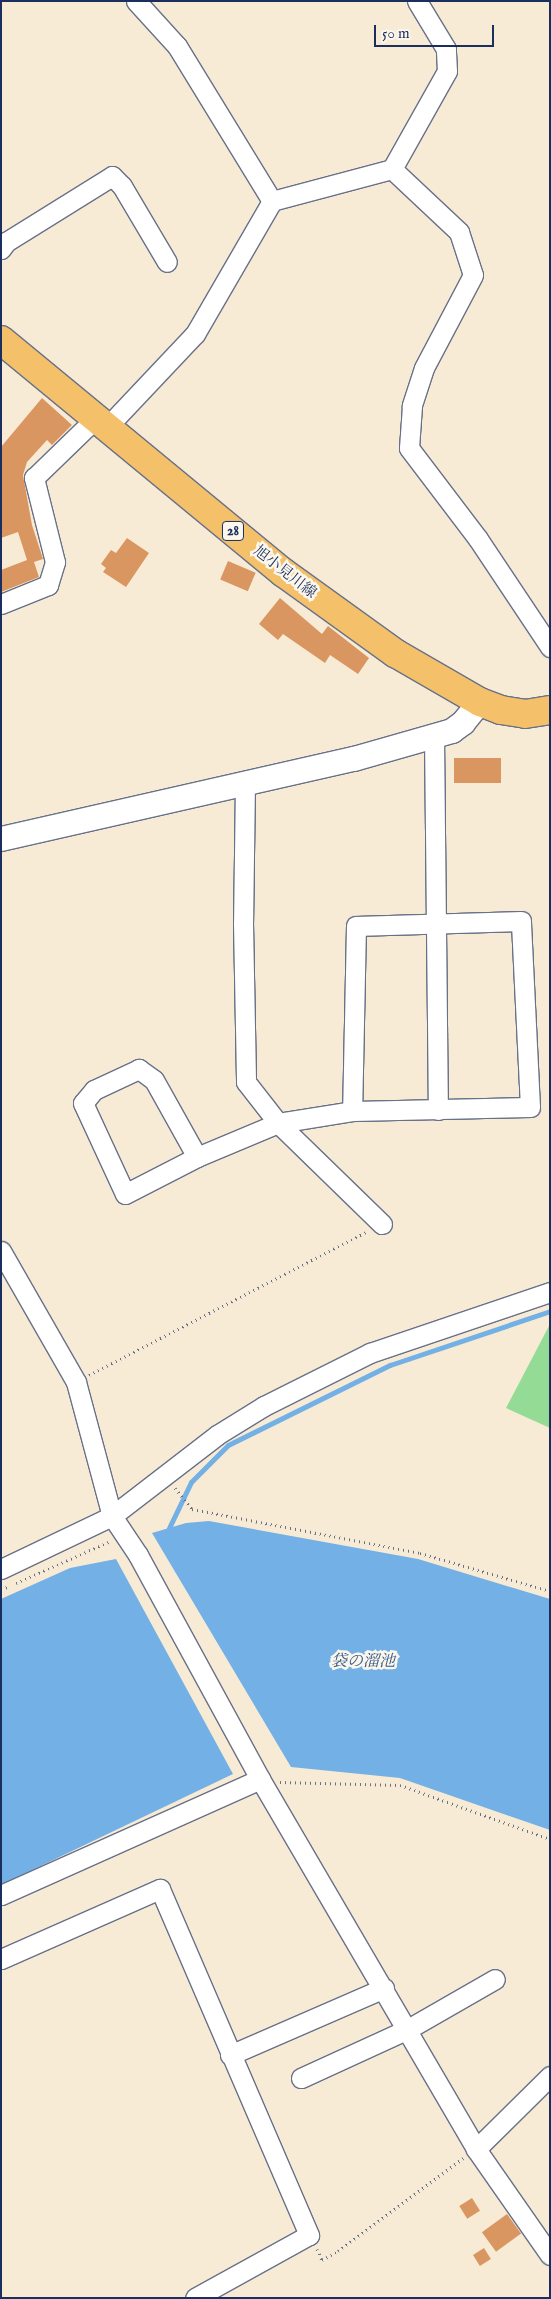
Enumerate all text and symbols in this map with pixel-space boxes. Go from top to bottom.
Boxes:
scale bar [376,15,496,47]
text: 50 m [382,24,410,43]
road number: 28 [222,520,244,542]
street label: 旭小見川線 [250,542,320,602]
water label: 袋の溜池 [331,1652,395,1672]

